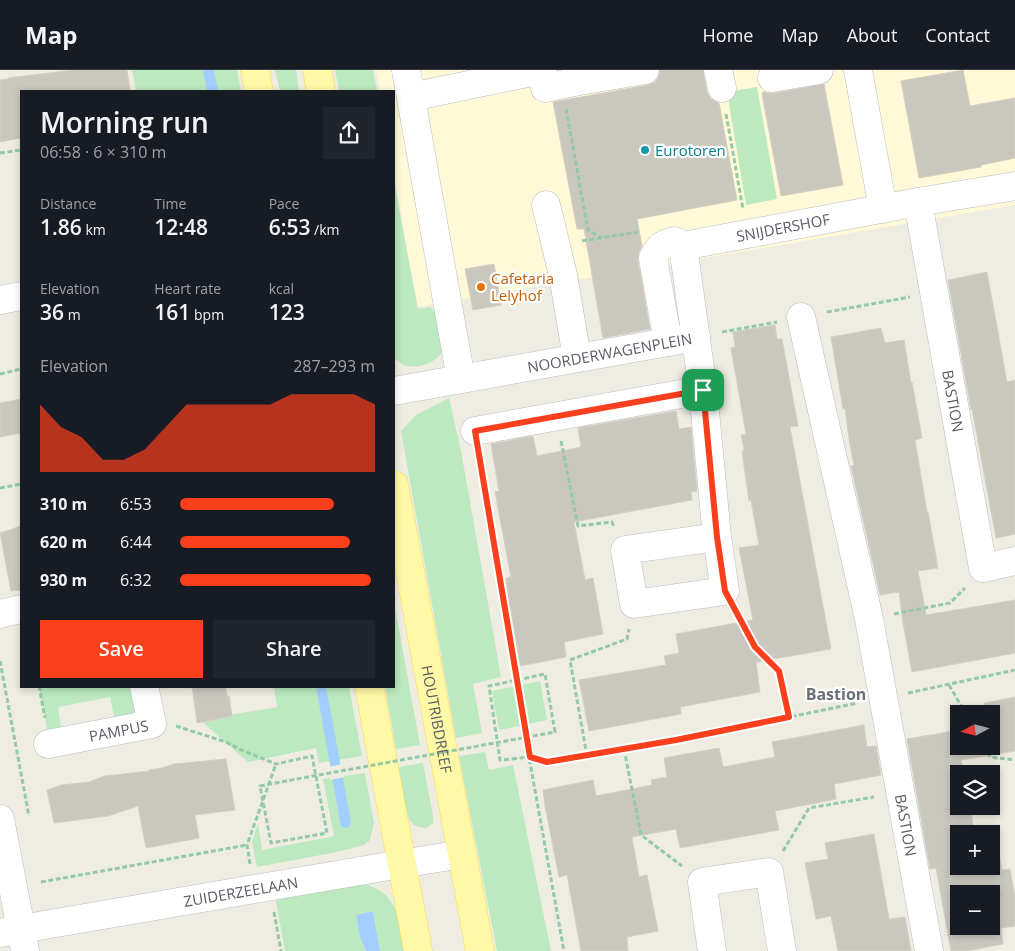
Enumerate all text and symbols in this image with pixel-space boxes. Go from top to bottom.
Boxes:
text: Map [25,18,77,51]
text: Home [703,23,753,47]
text: Map [781,23,819,47]
text: About [847,23,897,47]
text: Contact [925,23,990,47]
text: Morning run [40,103,209,141]
button: share [323,107,375,159]
place label: Eurotoren [655,140,726,160]
text: 06:58 · 6 × 310 m [40,141,166,163]
marker: Eurotoren [639,144,651,156]
text: Distance [40,194,96,213]
text: Time [154,194,186,213]
text: Pace [269,194,299,213]
street label: SNIJDERSHOF [735,209,832,246]
text: 1.86 [40,213,82,241]
text: 12:48 [154,213,208,241]
text: 6:53 [269,213,310,241]
text: km [82,220,106,239]
text: /km [310,220,340,239]
place label: Cafetaria Lelyhof [491,268,554,305]
text: Elevation [40,279,99,298]
text: Heart rate [154,279,221,298]
text: kcal [269,279,294,298]
marker: Cafetaria Lelyhof [475,281,487,293]
text: 36 [40,298,64,326]
text: 161 [154,298,190,326]
text: 123 [269,298,305,326]
text: m [64,305,81,324]
text: bpm [190,305,224,324]
street label: NOORDERWAGENPLEIN [526,328,694,377]
text: Elevation [40,355,108,377]
text: 287–293 m [293,355,375,377]
street label: BASTION [938,368,969,434]
pin [682,369,724,411]
icon: arrive [689,376,717,404]
text: 310 m [40,493,87,515]
text: 6:53 [120,493,152,515]
text: 620 m [40,531,87,553]
text: 6:44 [120,531,152,553]
text: 930 m [40,569,87,591]
text: 6:32 [120,569,152,591]
button: Save [40,620,203,678]
button: Share [213,620,375,678]
street label: HOUTRIBDREEF [417,663,457,775]
district label: Bastion [806,683,866,705]
north arrow [950,705,1000,755]
map controls [950,705,1000,935]
street label: PAMPUS [87,715,150,746]
button: layers [950,765,1000,815]
street label: BASTION [891,792,922,858]
button: + [950,825,1000,875]
street label: ZUIDERZEELAAN [182,872,300,911]
button: − [950,885,1000,935]

